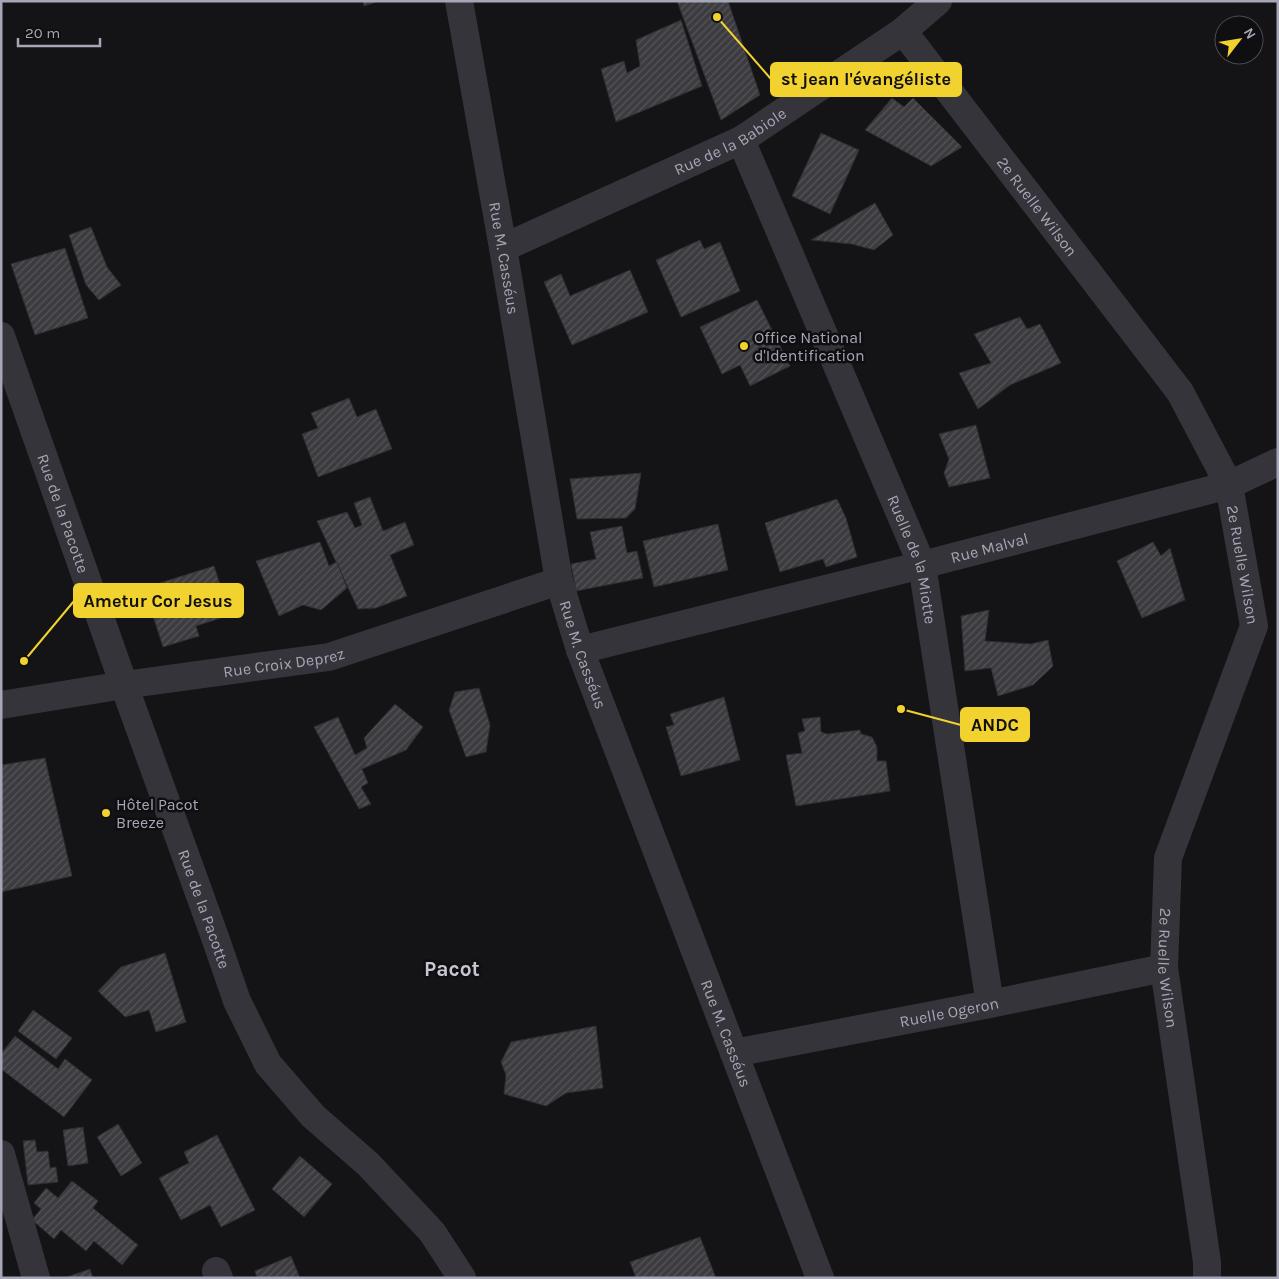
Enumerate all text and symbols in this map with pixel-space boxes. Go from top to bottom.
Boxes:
scale bar [18,15,100,47]
north arrow [1214,15,1264,65]
text: 20 m [25,24,60,42]
text: N [1240,25,1260,42]
callout: st jean l'évangéliste [771,63,961,96]
text: st jean l'évangéliste [781,68,951,90]
street label: Rue de la Babiole [671,103,789,179]
street label: 2e Ruelle Wilson [993,153,1082,260]
street label: Rue M. Casséus [485,200,523,316]
place label: Office National d'Identification [754,328,865,365]
marker: Office National d'Identification [738,340,750,352]
street label: Rue de la Pacotte [34,451,93,575]
street label: Ruelle de la Miotte [884,492,940,625]
street label: 2e Ruelle Wilson [1223,504,1263,626]
street label: Rue Malval [948,528,1030,567]
callout: Ametur Cor Jesus [74,584,243,617]
text: Ametur Cor Jesus [84,590,232,612]
street label: Rue M. Casséus [556,598,611,711]
street label: Rue Croix Deprez [222,643,347,681]
callout: ANDC [961,708,1029,741]
text: ANDC [971,714,1019,736]
place label: Hôtel Pacot Breeze [116,795,199,832]
marker: Hôtel Pacot Breeze [100,807,112,819]
street label: Rue de la Pacotte [175,847,235,971]
street label: 2e Ruelle Wilson [1154,908,1182,1029]
district label: Pacot [424,957,480,981]
street label: Rue M. Casséus [697,977,756,1090]
street label: Ruelle Ogeron [898,993,1000,1031]

